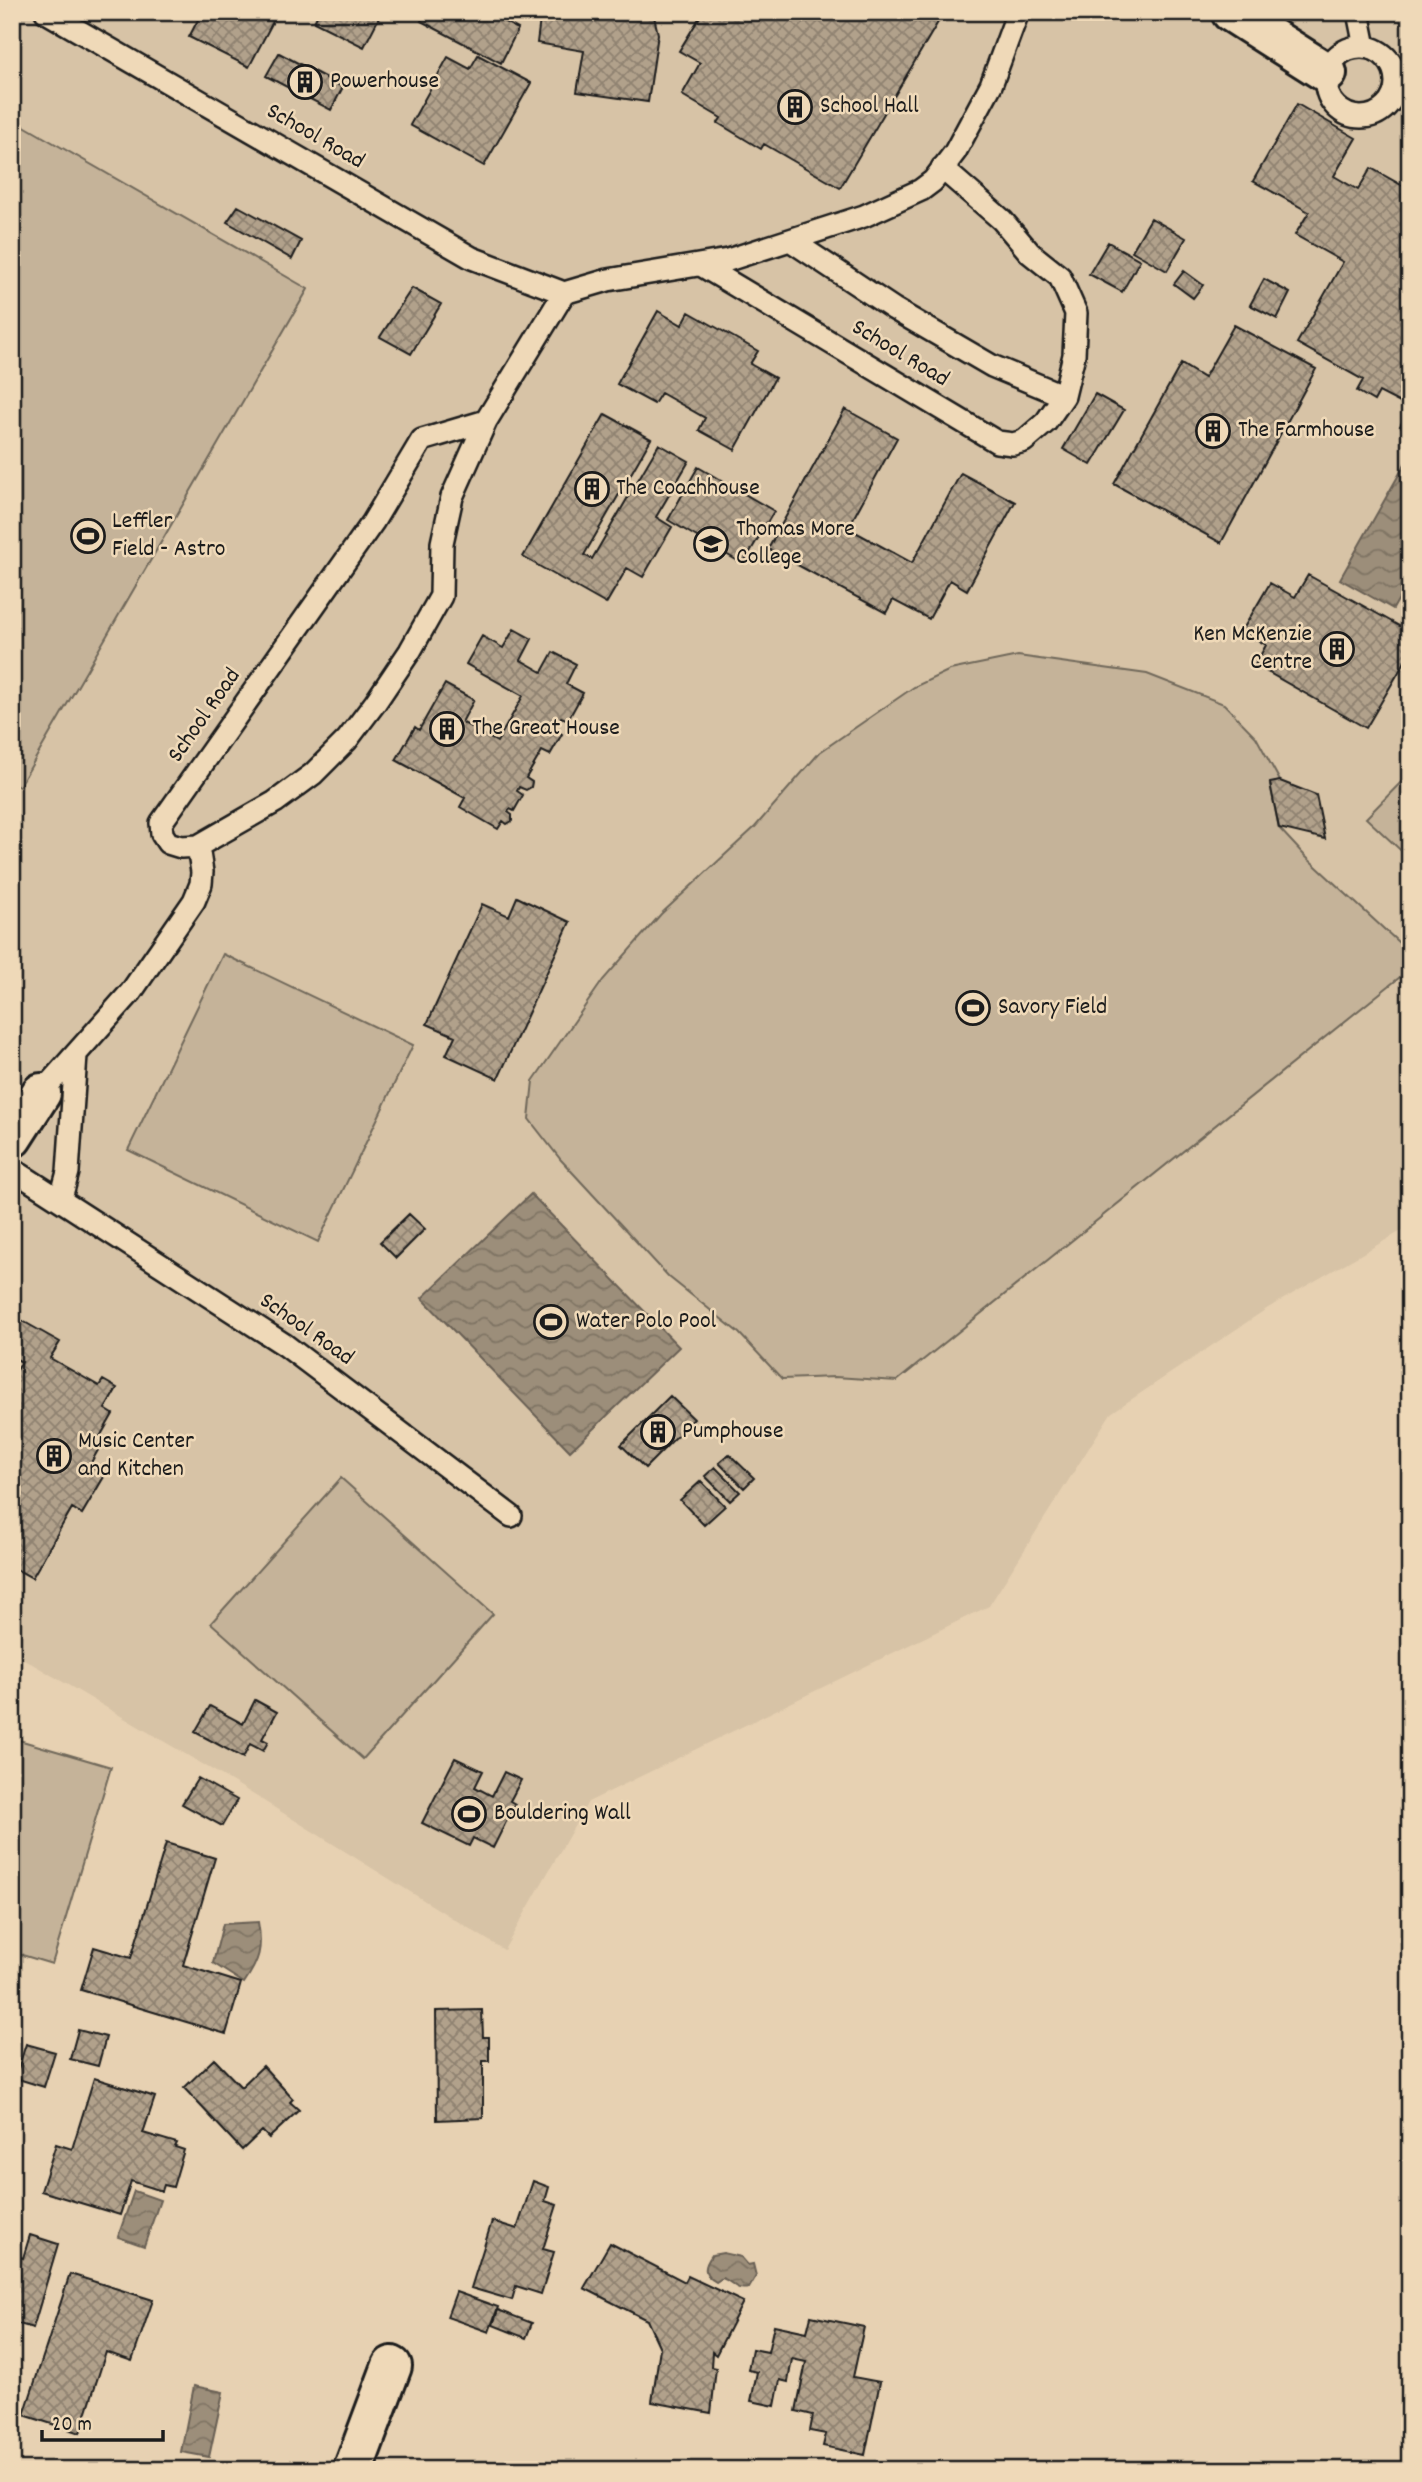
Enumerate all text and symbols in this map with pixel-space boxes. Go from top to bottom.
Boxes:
building icon: Powerhouse [286,63,324,101]
place label: Powerhouse [330,65,439,99]
building icon: School Hall [776,88,814,126]
place label: School Hall [820,90,919,124]
street label: School Road [259,95,371,179]
street label: School Road [845,311,955,397]
building icon: The Farmhouse [1194,412,1232,450]
place label: The Farmhouse [1238,414,1375,448]
building icon: The Coachhouse [573,470,611,508]
place label: The Coachhouse [616,472,760,506]
place label: Leffler Field - Astro [112,505,225,567]
place label: Thomas More College [736,513,855,575]
sports icon: Leffler Field - Astro [69,517,107,555]
school or university icon: Thomas More College [692,525,730,563]
place label: Ken McKenzie Centre [1193,618,1312,680]
building icon: Ken McKenzie Centre [1318,630,1356,668]
street label: School Road [160,662,250,770]
building icon: The Great House [428,710,466,748]
place label: The Great House [472,712,620,746]
sports icon: Savory Field [954,989,992,1027]
place label: Savory Field [998,991,1107,1025]
street label: School Road [252,1285,360,1375]
sports icon: Water Polo Pool [532,1303,570,1341]
place label: Water Polo Pool [576,1305,717,1339]
building icon: Pumphouse [639,1413,677,1451]
place label: Pumphouse [682,1415,783,1449]
place label: Music Center and Kitchen [78,1425,194,1487]
building icon: Music Center and Kitchen [35,1437,73,1475]
sports icon: Bouldering Wall [450,1795,488,1833]
place label: Bouldering Wall [494,1797,631,1831]
scale bar [42,2398,163,2442]
text: 20 m [52,2411,92,2441]

